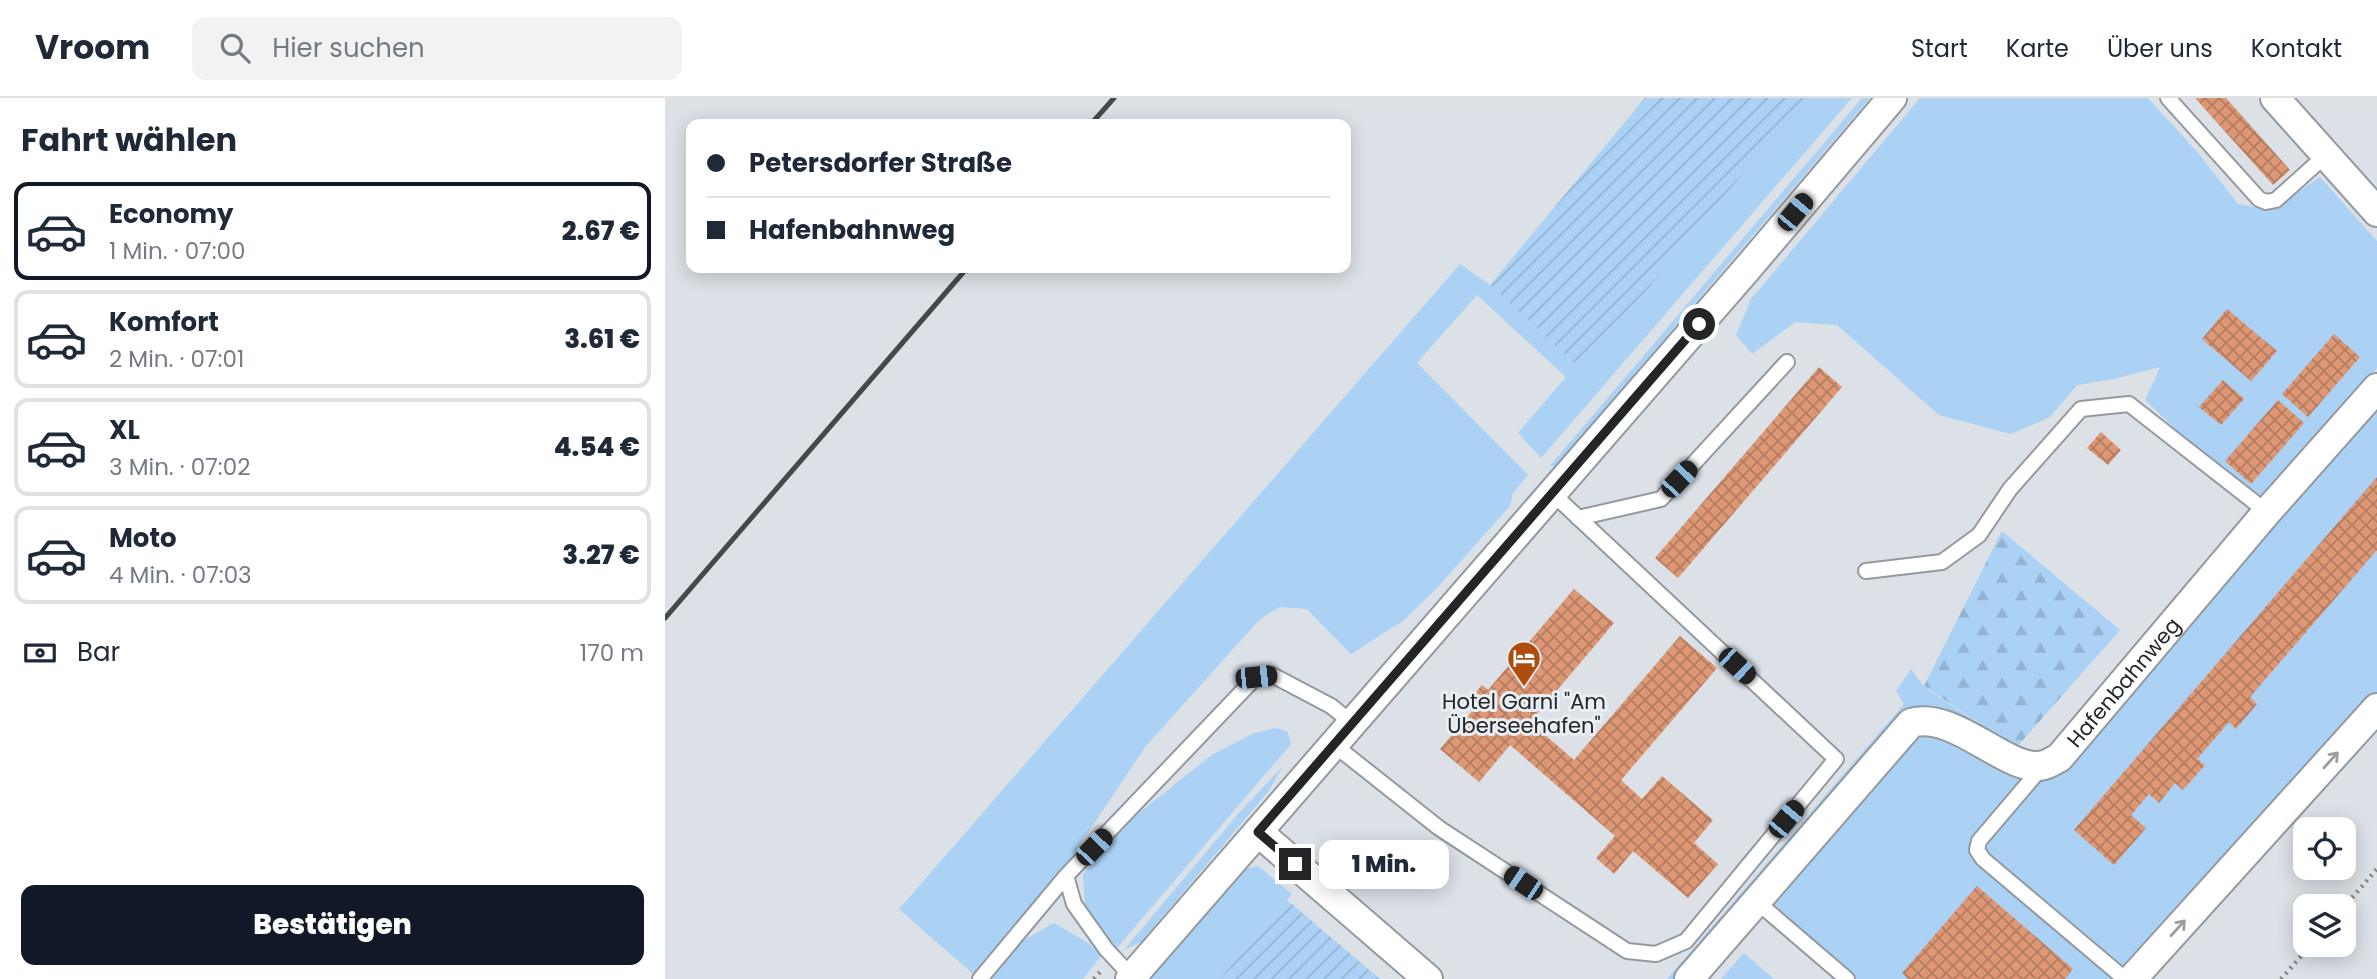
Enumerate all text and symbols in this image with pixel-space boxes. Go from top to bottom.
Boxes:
search box [192,17,682,80]
text: Vroom [35,24,150,71]
icon: search [216,29,254,67]
text: Hier suchen [272,30,425,66]
text: Start [1911,32,1968,65]
text: Karte [2006,32,2069,65]
text: Über uns [2107,32,2213,65]
text: Kontakt [2251,32,2342,65]
text: Fahrt wählen [21,117,237,162]
text: Petersdorfer Straße [749,145,1012,181]
car [1774,189,1817,235]
text: Economy [109,196,233,232]
icon: car [25,200,88,263]
text: Hafenbahnweg [749,212,955,248]
text: 2.67 € [562,213,640,249]
text: 1 Min. · 07:00 [109,235,245,267]
text: Komfort [109,304,219,340]
icon: car [25,308,88,371]
route start [1683,308,1715,340]
text: 3.61 € [564,321,640,357]
text: 2 Min. · 07:01 [109,343,244,375]
text: XL [109,412,140,448]
icon: car [25,416,88,479]
text: 4.54 € [554,429,640,465]
text: 3 Min. · 07:02 [109,451,250,483]
car [1657,456,1702,502]
text: Moto [109,520,177,556]
icon: car [25,524,88,587]
text: 3.27 € [562,537,640,573]
text: 4 Min. · 07:03 [109,559,252,591]
street label: Hafenbahnweg [2060,611,2187,753]
icon: cash [21,634,59,672]
text: Bar [77,634,120,670]
text: 170 m [580,637,644,669]
hotel icon: Hotel Garni "Am Überseehafen" [1505,639,1543,688]
car [1715,644,1760,688]
car [1235,664,1278,690]
place label: Hotel Garni "Am Überseehafen" [1442,687,1606,740]
one-way arrow [2322,751,2338,769]
car [1765,796,1808,842]
map controls [2293,817,2356,957]
button: locate [2293,817,2356,880]
car [1072,825,1117,869]
callout: 1 Min. [1319,840,1449,888]
route end [1279,848,1311,880]
text: 1 Min. [1352,848,1416,880]
car [1500,863,1547,903]
button: Bestätigen [21,885,644,965]
button: layers [2293,894,2356,957]
one-way arrow [2170,919,2186,937]

